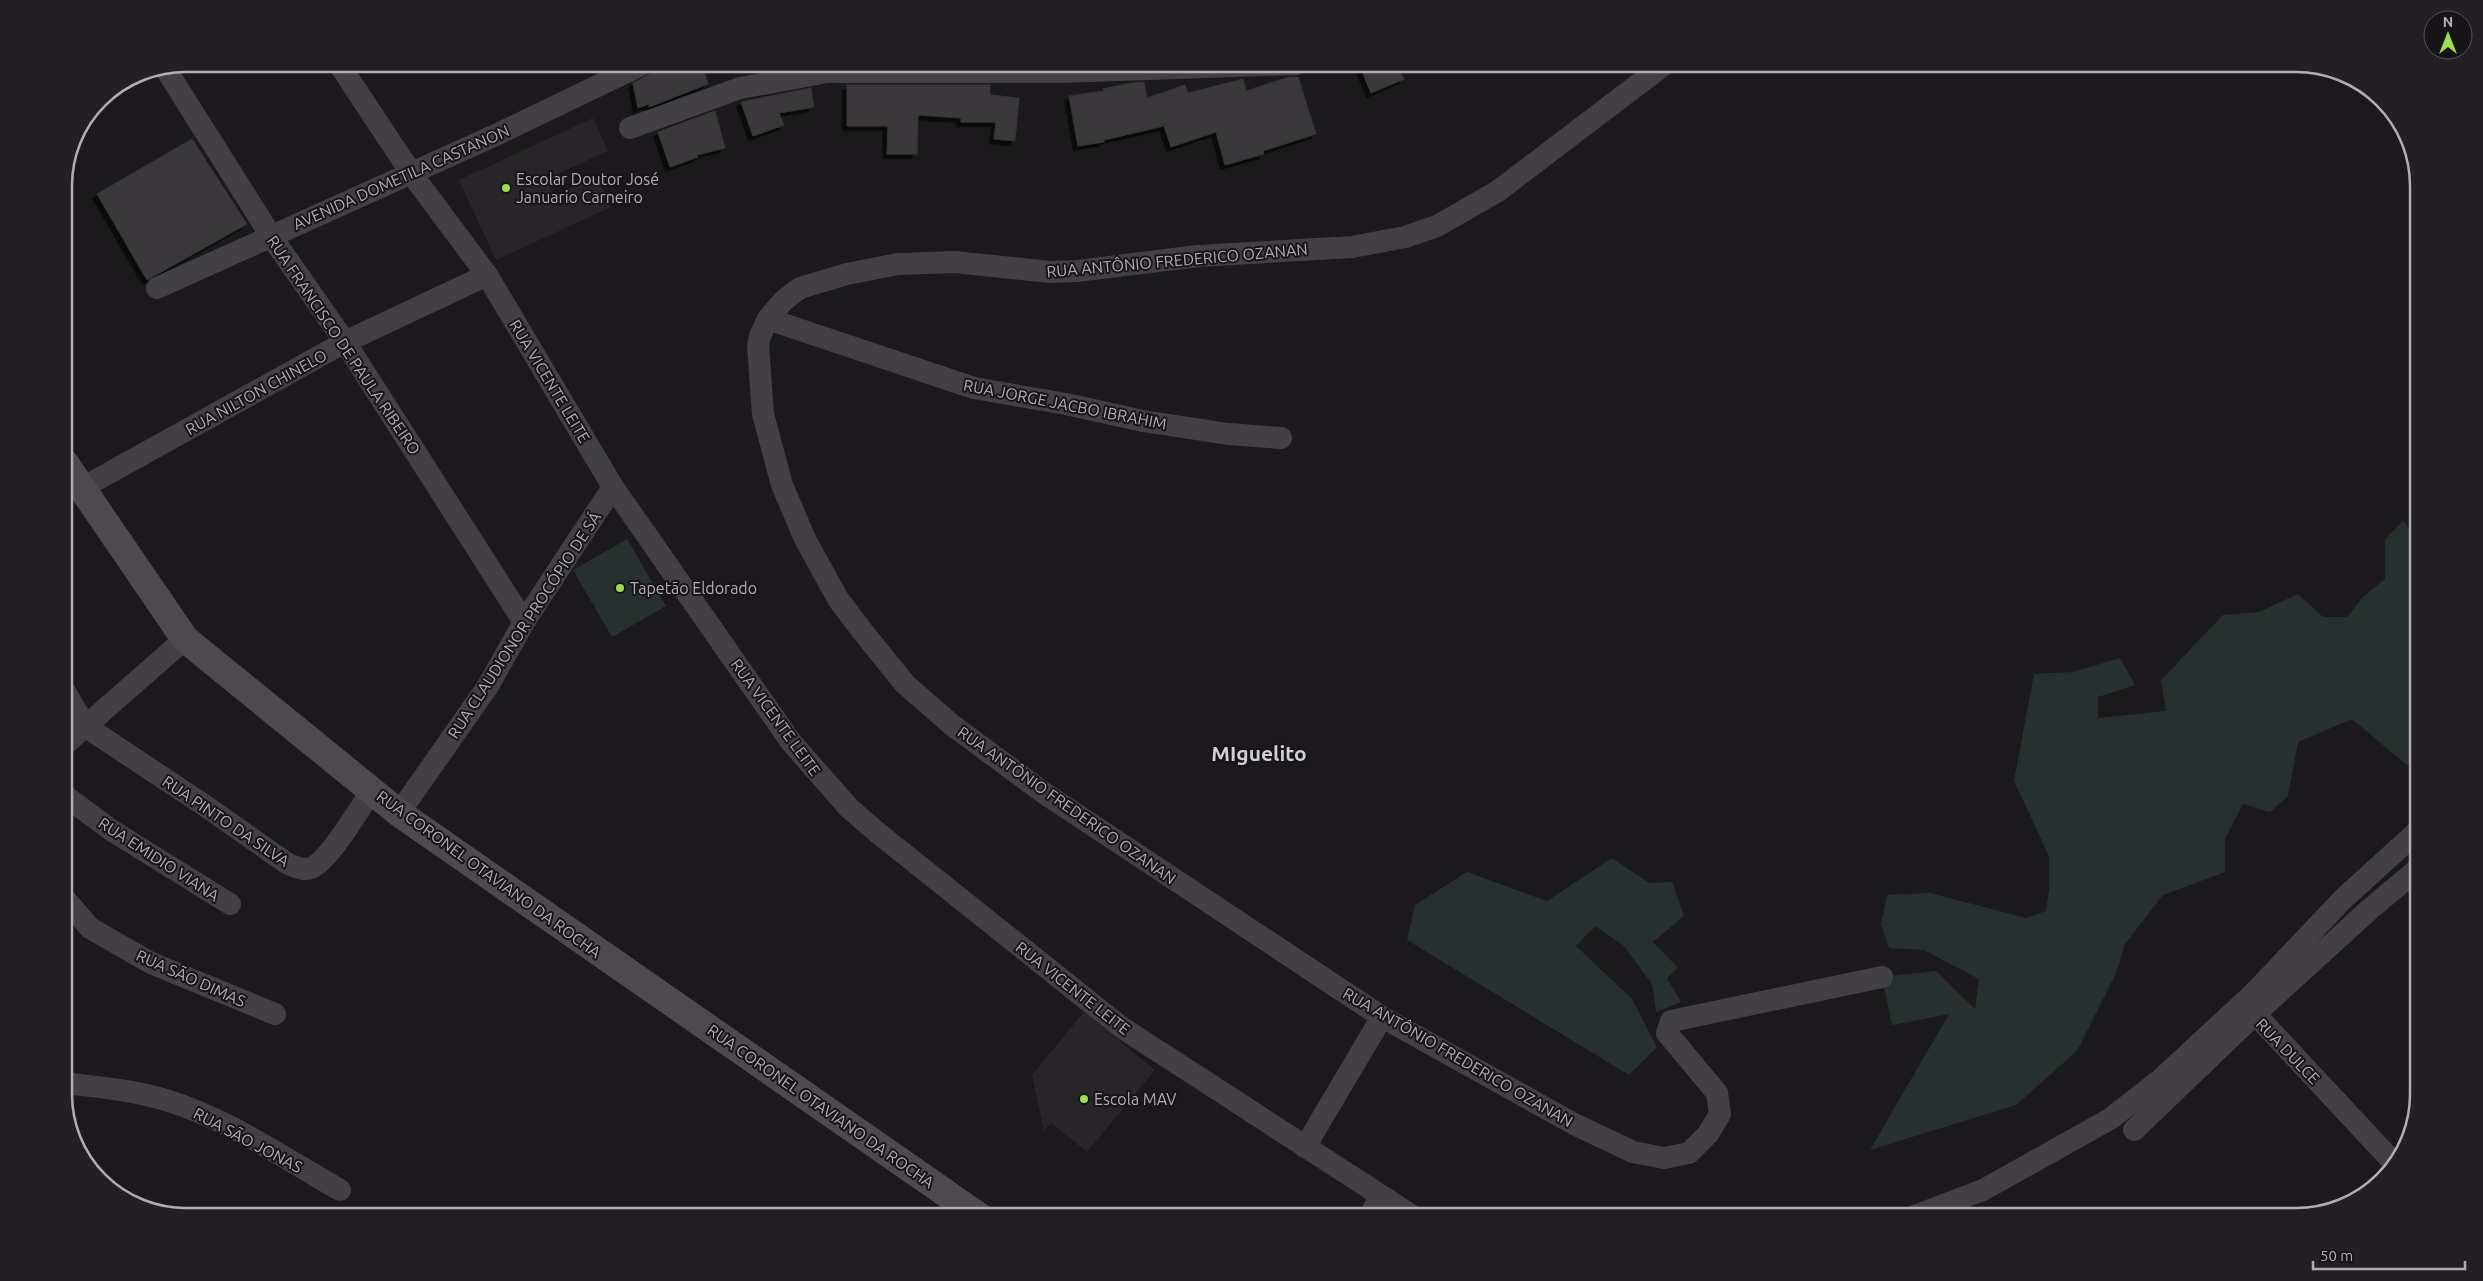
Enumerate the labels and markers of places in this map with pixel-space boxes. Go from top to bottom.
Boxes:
place label: Escolar Doutor José Januario Carneiro [516,170,659,206]
marker: Escolar Doutor José Januario Carneiro [500,182,512,194]
place label: Tapetão Eldorado [630,579,757,597]
marker: Tapetão Eldorado [614,582,626,594]
place label: Escola MAV [1094,1090,1176,1108]
marker: Escola MAV [1078,1093,1090,1105]

